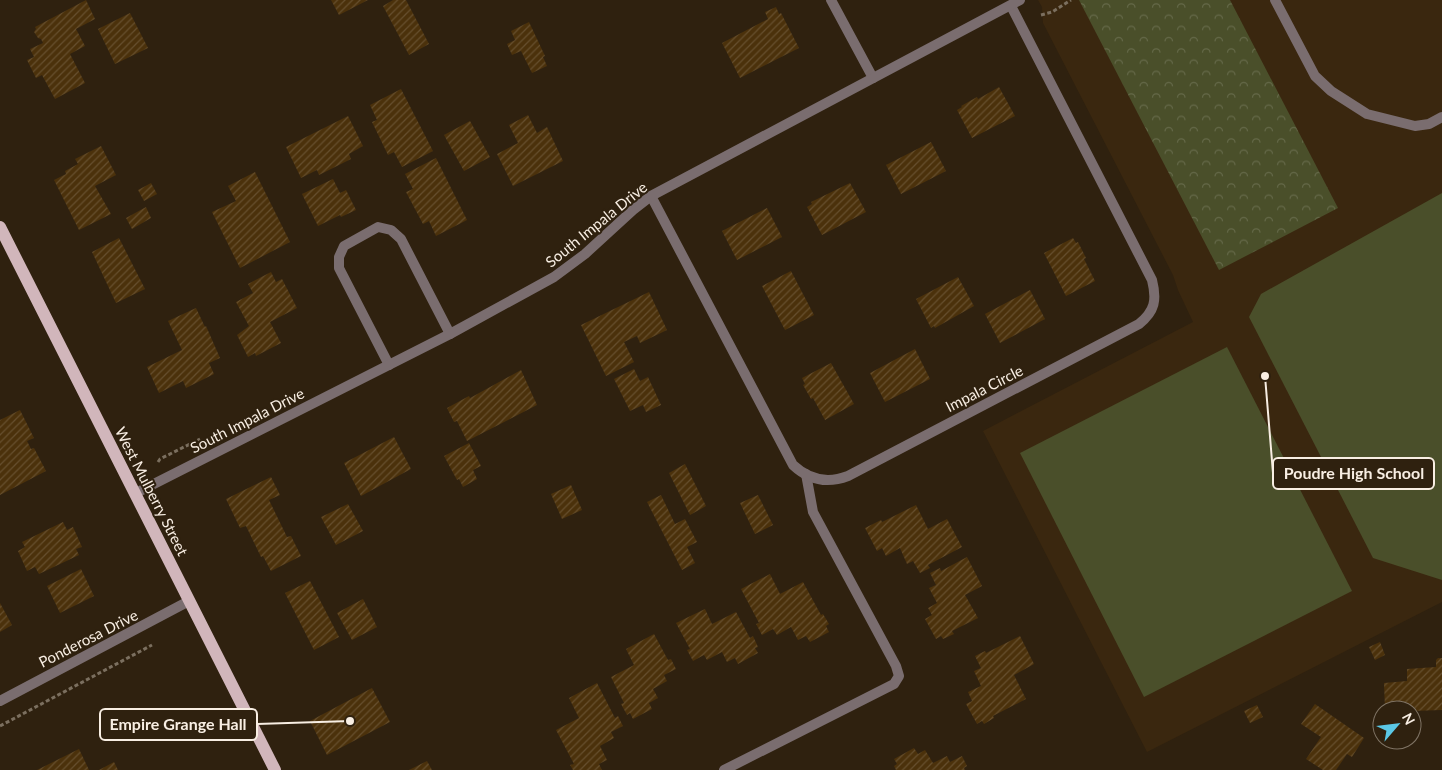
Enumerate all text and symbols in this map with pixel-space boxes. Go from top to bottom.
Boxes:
street label: South Impala Drive [542,177,650,270]
street label: Impala Circle [942,361,1026,415]
street label: South Impala Drive [187,383,307,456]
street label: West Mulberry Street [112,424,193,559]
callout: Poudre High School [1273,458,1434,489]
text: Poudre High School [1284,463,1424,482]
street label: Ponderosa Drive [35,605,141,671]
north arrow [1372,700,1422,750]
callout: Empire Grange Hall [100,709,257,740]
text: N [1399,710,1419,727]
text: Empire Grange Hall [109,714,247,733]

